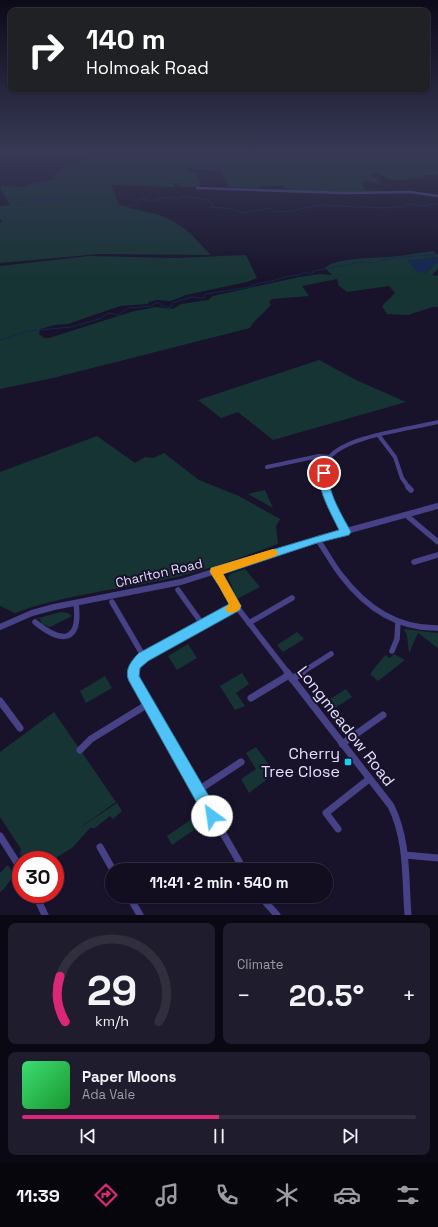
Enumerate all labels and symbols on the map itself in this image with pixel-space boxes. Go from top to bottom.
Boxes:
pin [307,456,341,490]
street label: Charlton Road [114,555,204,591]
street label: Longmeadow Road [292,662,400,790]
place label: Cherry Tree Close [261,743,340,782]
marker: Cherry Tree Close [343,757,353,767]
position arrow [191,795,233,837]
speed limit sign: 30 [12,851,64,903]

